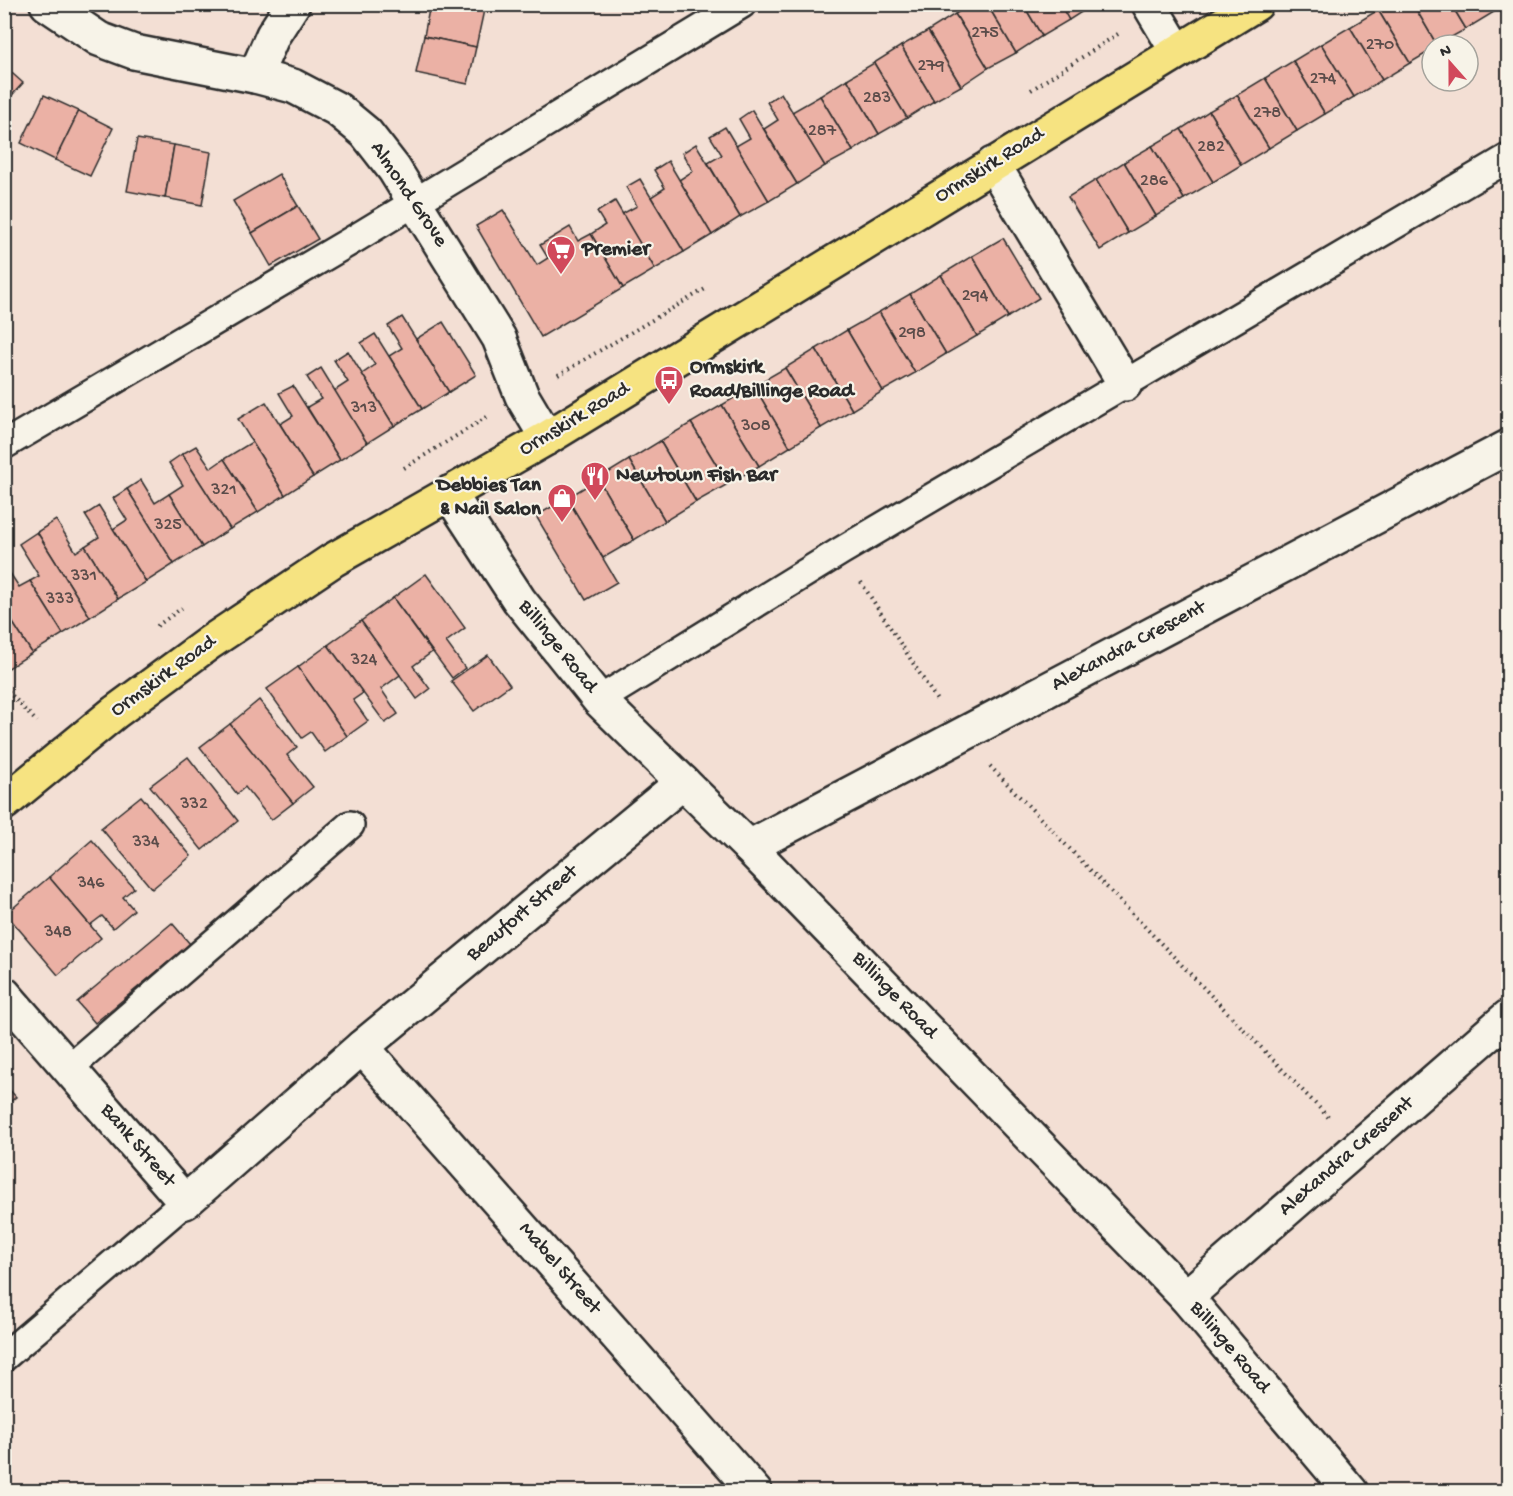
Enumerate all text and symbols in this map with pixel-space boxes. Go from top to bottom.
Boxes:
house number: 275 [971,23,999,44]
north arrow [1420,33,1480,93]
house number: 270 [1366,35,1394,56]
text: N [1438,41,1455,63]
house number: 279 [917,56,945,77]
house number: 274 [1310,69,1337,90]
house number: 283 [863,88,891,109]
house number: 278 [1253,103,1281,124]
house number: 287 [808,121,837,142]
street label: Ormskirk Road [931,122,1051,210]
house number: 282 [1197,137,1225,158]
street label: Almond Grove [364,138,453,253]
house number: 286 [1140,171,1169,192]
supermarket icon: Premier [545,234,577,276]
place label: Premier [581,238,652,263]
house number: 294 [962,286,989,307]
house number: 298 [898,323,926,344]
place label: Ormskirk Road/Billinge Road [689,356,856,405]
bus stop icon: Ormskirk Road/Billinge Road [653,364,685,406]
street label: Ormskirk Road [515,376,636,463]
house number: 313 [350,398,377,419]
house number: 308 [740,416,771,437]
restaurant icon: Newtown Fish Bar [579,460,611,502]
place label: Newtown Fish Bar [616,464,779,489]
place label: Debbies Tan & Nail Salon [434,474,542,523]
house number: 321 [210,480,237,501]
shop icon: Debbies Tan & Nail Salon [546,482,578,524]
house number: 325 [153,515,182,536]
house number: 331 [70,566,97,587]
house number: 333 [45,589,74,610]
street label: Billinge Road [511,595,603,700]
street label: Alexandra Crescent [1048,595,1212,698]
street label: Ormskirk Road [106,629,223,724]
house number: 324 [350,650,378,671]
house number: 332 [179,794,208,815]
house number: 334 [131,832,160,853]
street label: Beaufort Street [462,859,586,968]
house number: 346 [77,873,105,894]
house number: 348 [43,922,72,943]
street label: Billinge Road [845,946,943,1046]
street label: Alexandra Crescent [1274,1090,1421,1222]
street label: Bank Street [93,1098,182,1195]
street label: Mabel Street [512,1218,607,1322]
street label: Billinge Road [1183,1296,1276,1400]

